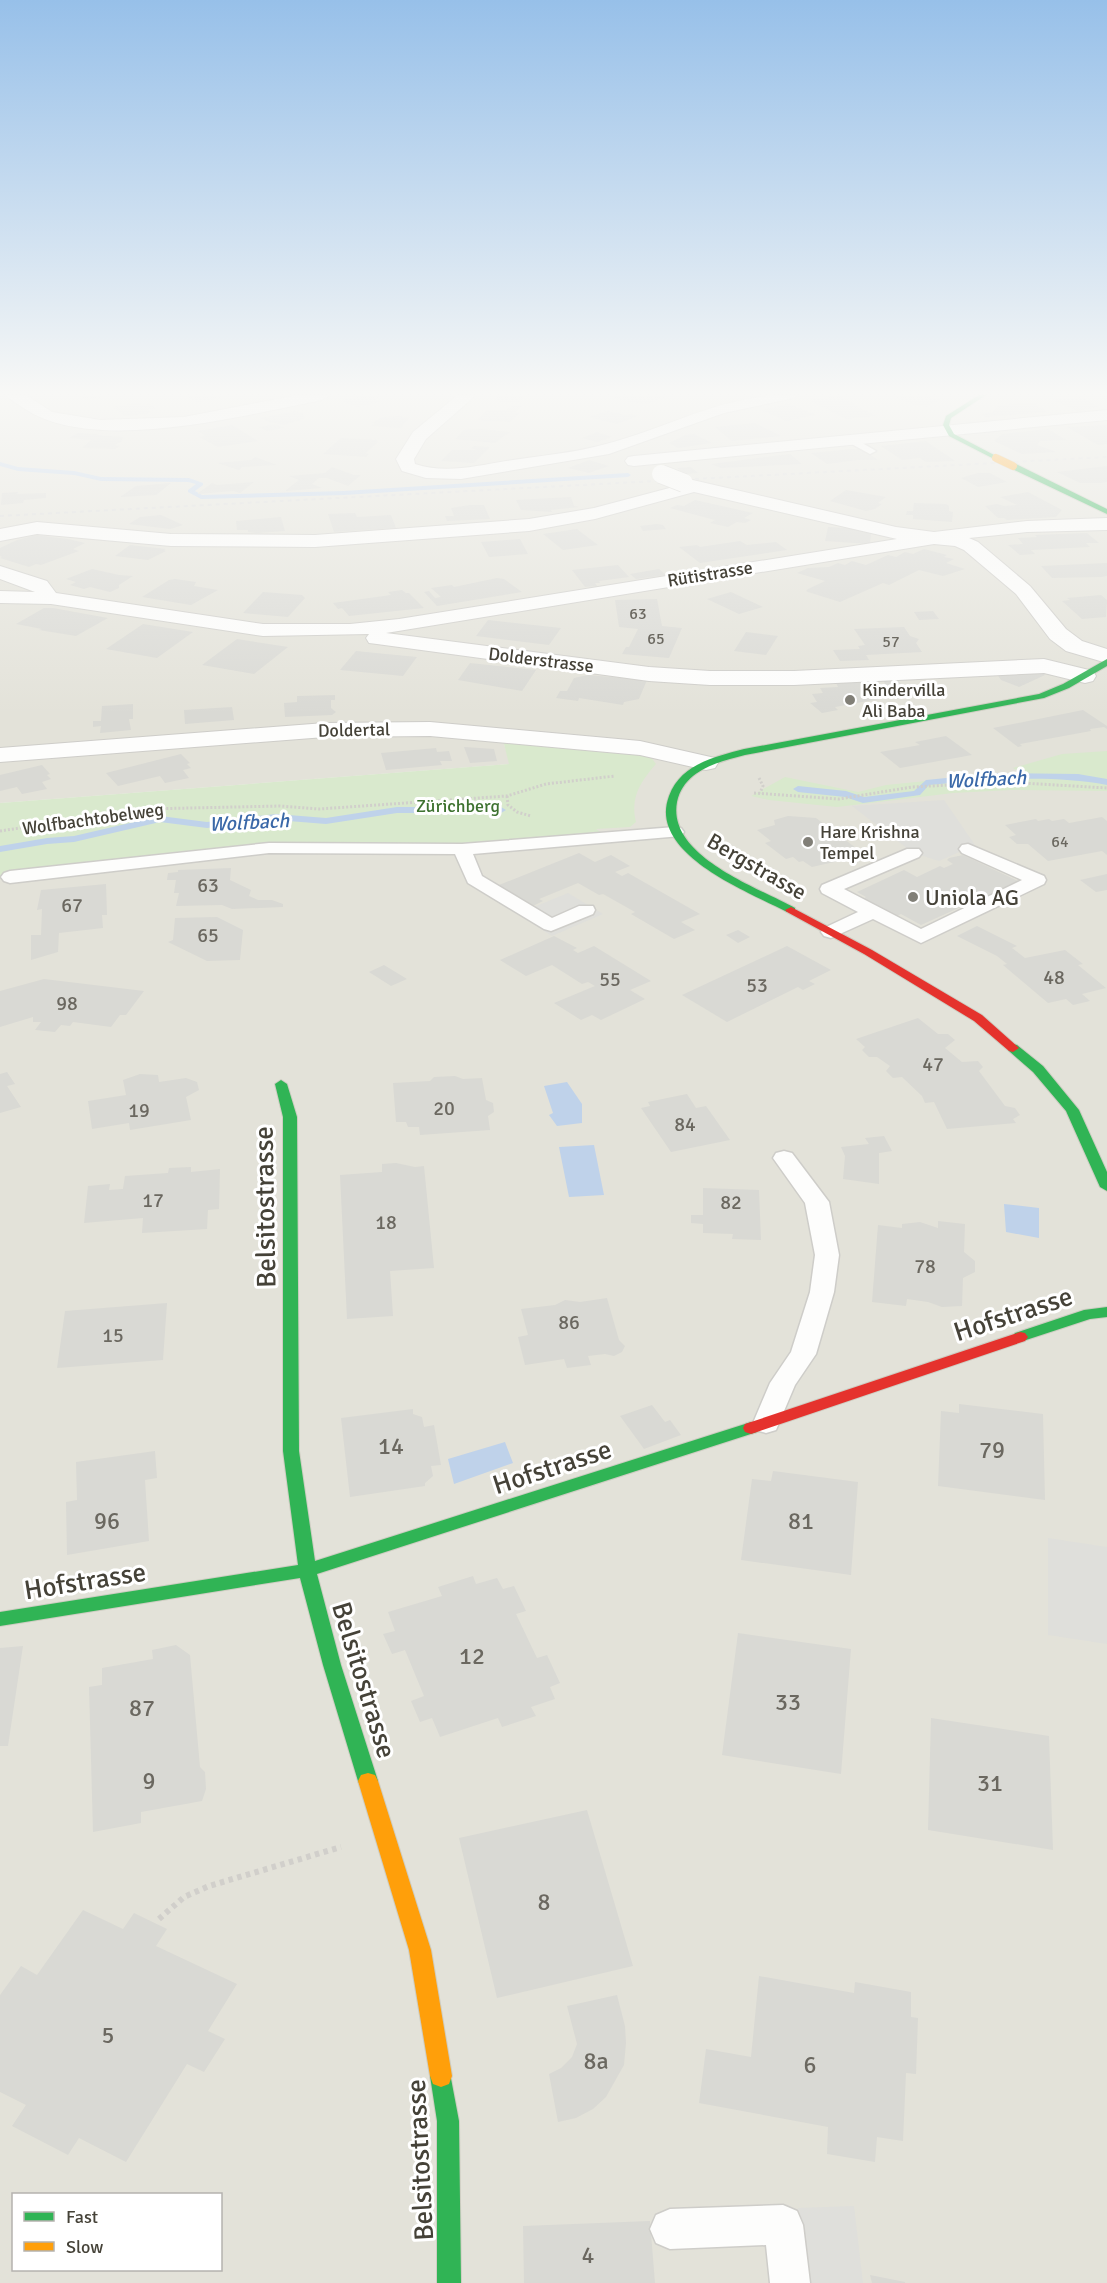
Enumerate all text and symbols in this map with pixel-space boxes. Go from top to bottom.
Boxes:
street label: Rütistrasse [666,556,754,592]
house number: 63 [629,604,647,624]
house number: 65 [647,629,665,649]
house number: 57 [882,632,900,652]
street label: Dolderstrasse [487,643,595,677]
place label: Kindervilla Ali Baba [862,679,946,722]
marker: Kindervilla Ali Baba [843,693,857,707]
street label: Doldertal [318,718,390,742]
water label: Wolfbach [945,765,1028,794]
park label: Zürichberg [416,795,500,817]
street label: Wolfbachtobelweg [21,798,165,840]
water label: Wolfbach [208,808,291,837]
place label: Hare Krishna Tempel [820,821,920,864]
street label: Bergstrasse [702,827,811,906]
house number: 64 [1051,832,1069,852]
marker: Hare Krishna Tempel [801,835,815,849]
house number: 63 [197,873,219,898]
place label: Uniola AG [925,884,1019,911]
marker: Uniola AG [906,890,920,904]
house number: 67 [61,893,83,918]
house number: 65 [197,923,219,948]
house number: 48 [1043,965,1065,990]
house number: 55 [599,967,621,992]
house number: 53 [746,973,768,998]
house number: 98 [56,991,78,1016]
house number: 47 [922,1052,944,1077]
house number: 20 [433,1096,455,1121]
house number: 19 [128,1098,150,1123]
house number: 84 [674,1112,696,1137]
street label: Belsitostrasse [248,1126,283,1288]
house number: 17 [142,1188,164,1213]
house number: 82 [720,1190,742,1215]
house number: 18 [375,1210,397,1235]
house number: 78 [914,1254,936,1279]
street label: Hofstrasse [950,1280,1077,1349]
house number: 86 [558,1310,580,1335]
house number: 15 [102,1323,124,1348]
house number: 14 [378,1431,404,1461]
street label: Hofstrasse [489,1433,616,1502]
house number: 79 [979,1435,1005,1465]
house number: 96 [94,1506,120,1536]
house number: 81 [788,1506,814,1536]
street label: Hofstrasse [22,1556,148,1607]
street label: Belsitostrasse [324,1598,403,1762]
house number: 12 [459,1641,485,1671]
house number: 33 [775,1687,801,1717]
house number: 87 [129,1693,155,1723]
house number: 9 [143,1766,155,1796]
house number: 31 [977,1768,1003,1798]
house number: 8 [538,1887,550,1917]
house number: 5 [102,2020,114,2050]
house number: 8a [583,2046,609,2076]
house number: 6 [804,2050,816,2080]
street label: Belsitostrasse [400,2078,441,2242]
legend [12,2193,222,2271]
text: Fast [66,2206,98,2228]
text: Slow [66,2236,103,2258]
house number: 4 [582,2240,595,2270]

